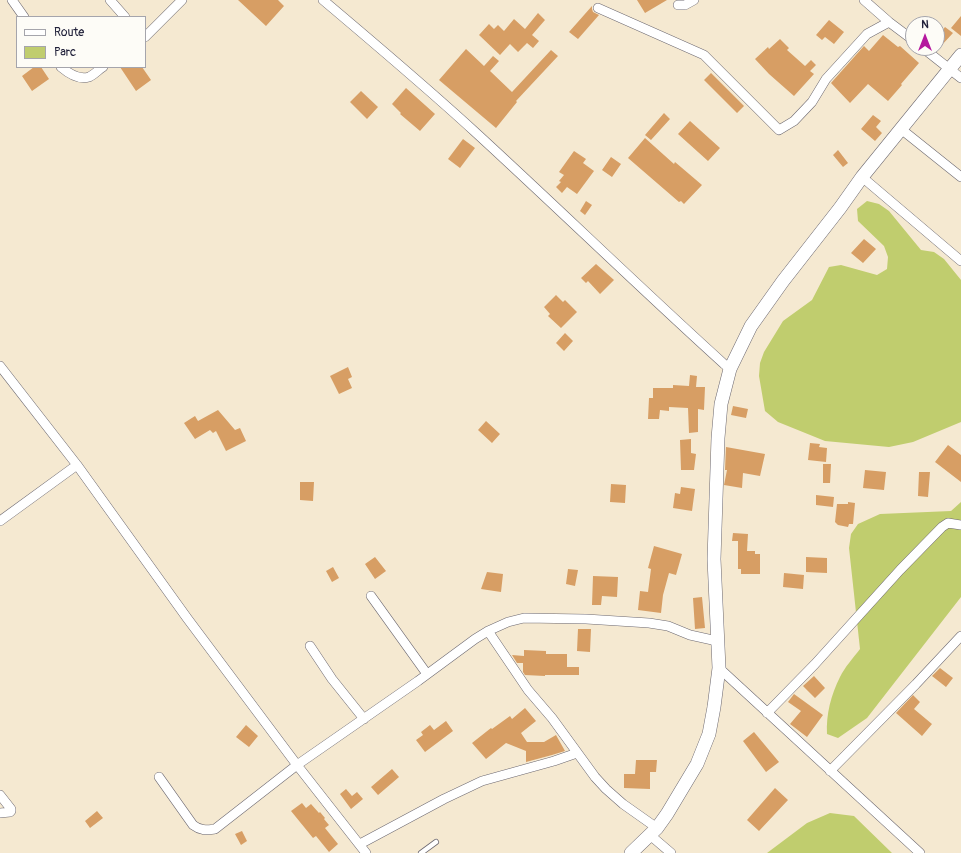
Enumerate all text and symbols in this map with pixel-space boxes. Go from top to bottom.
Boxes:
legend [16,16,146,68]
north arrow [905,16,945,56]
text: N [921,18,929,31]
text: Route [54,25,84,40]
text: Parc [54,45,76,60]

